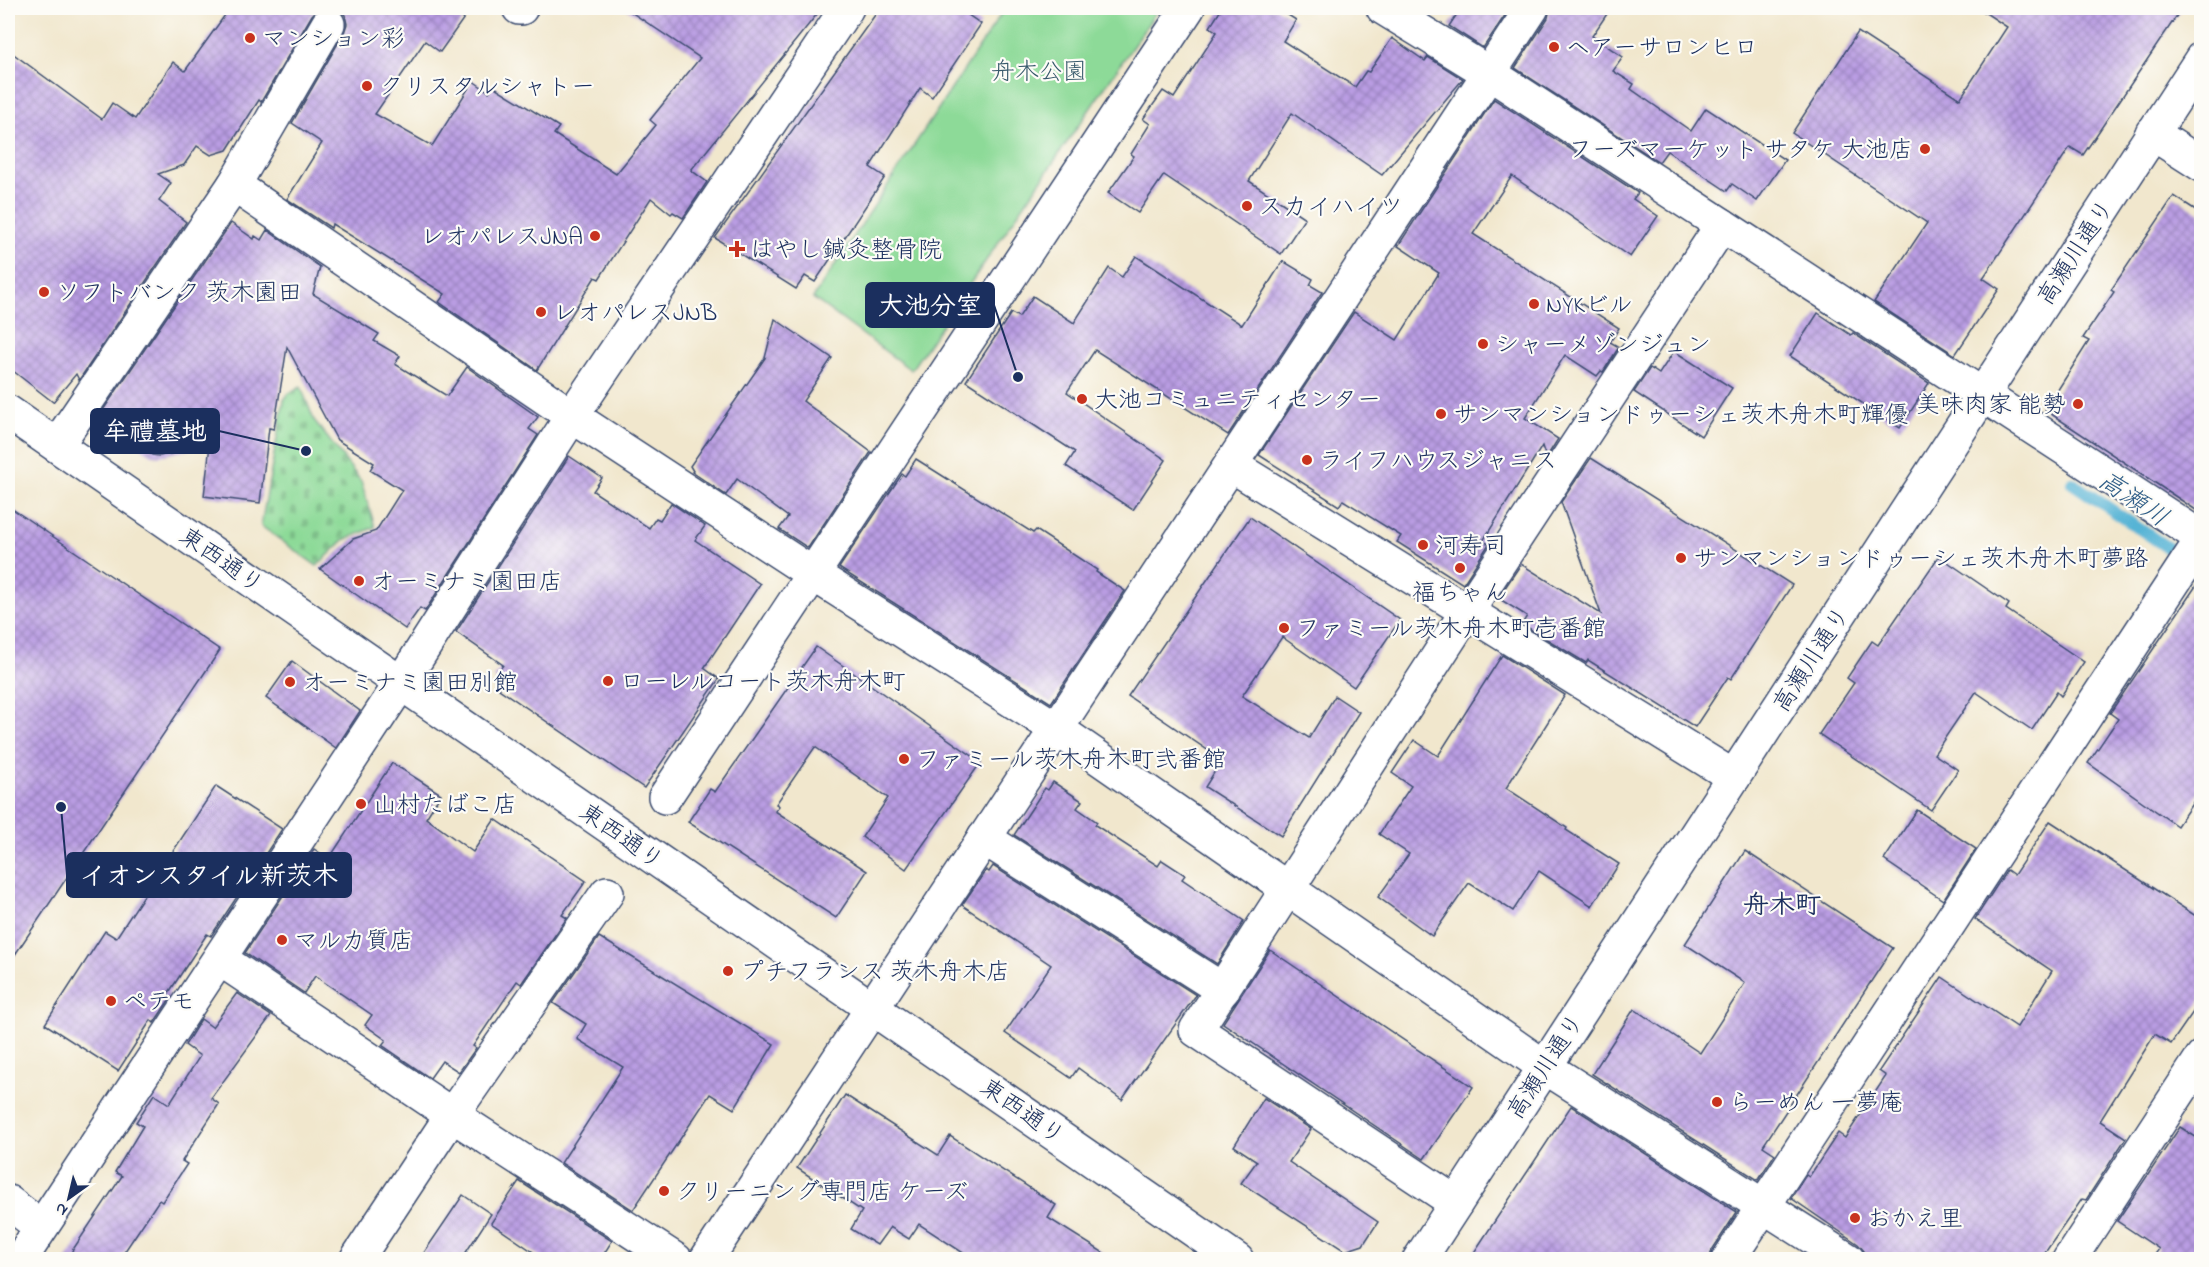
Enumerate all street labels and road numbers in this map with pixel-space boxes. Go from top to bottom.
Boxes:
street label: 高瀬川通り [2030,194,2124,313]
street label: 東西通り [171,520,270,604]
street label: 高瀬川通り [1766,601,1860,720]
street label: 東西通り [571,796,670,880]
street label: 高瀬川通り [1500,1008,1594,1127]
street label: 東西通り [972,1071,1071,1155]

